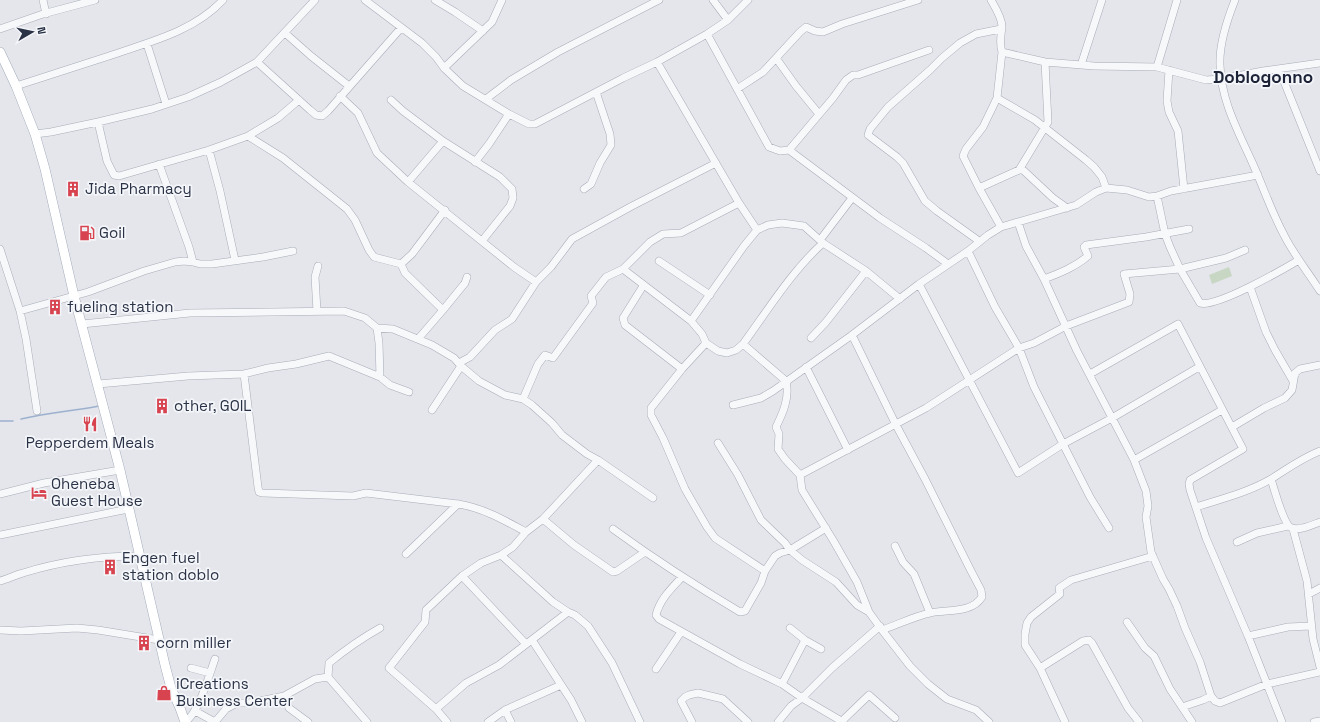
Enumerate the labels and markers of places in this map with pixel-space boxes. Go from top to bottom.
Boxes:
place label: Jida Pharmacy [85,179,192,198]
building icon: Jida Pharmacy [64,180,82,198]
place label: Goil [99,223,126,242]
fuel station icon: Goil [78,224,96,242]
place label: fueling station [67,297,174,316]
building icon: fueling station [46,298,64,316]
place label: other, GOIL [174,396,252,415]
building icon: other, GOIL [153,397,171,415]
restaurant icon: Pepperdem Meals [81,415,99,433]
place label: Pepperdem Meals [26,433,154,452]
place label: Oheneba Guest House [51,474,143,510]
hotel icon: Oheneba Guest House [30,484,48,502]
place label: Engen fuel station doblo [122,548,219,584]
building icon: Engen fuel station doblo [101,558,119,576]
place label: corn miller [156,633,232,652]
building icon: corn miller [135,634,153,652]
place label: iCreations Business Center [176,674,293,710]
shop icon: iCreations Business Center [155,684,173,702]

